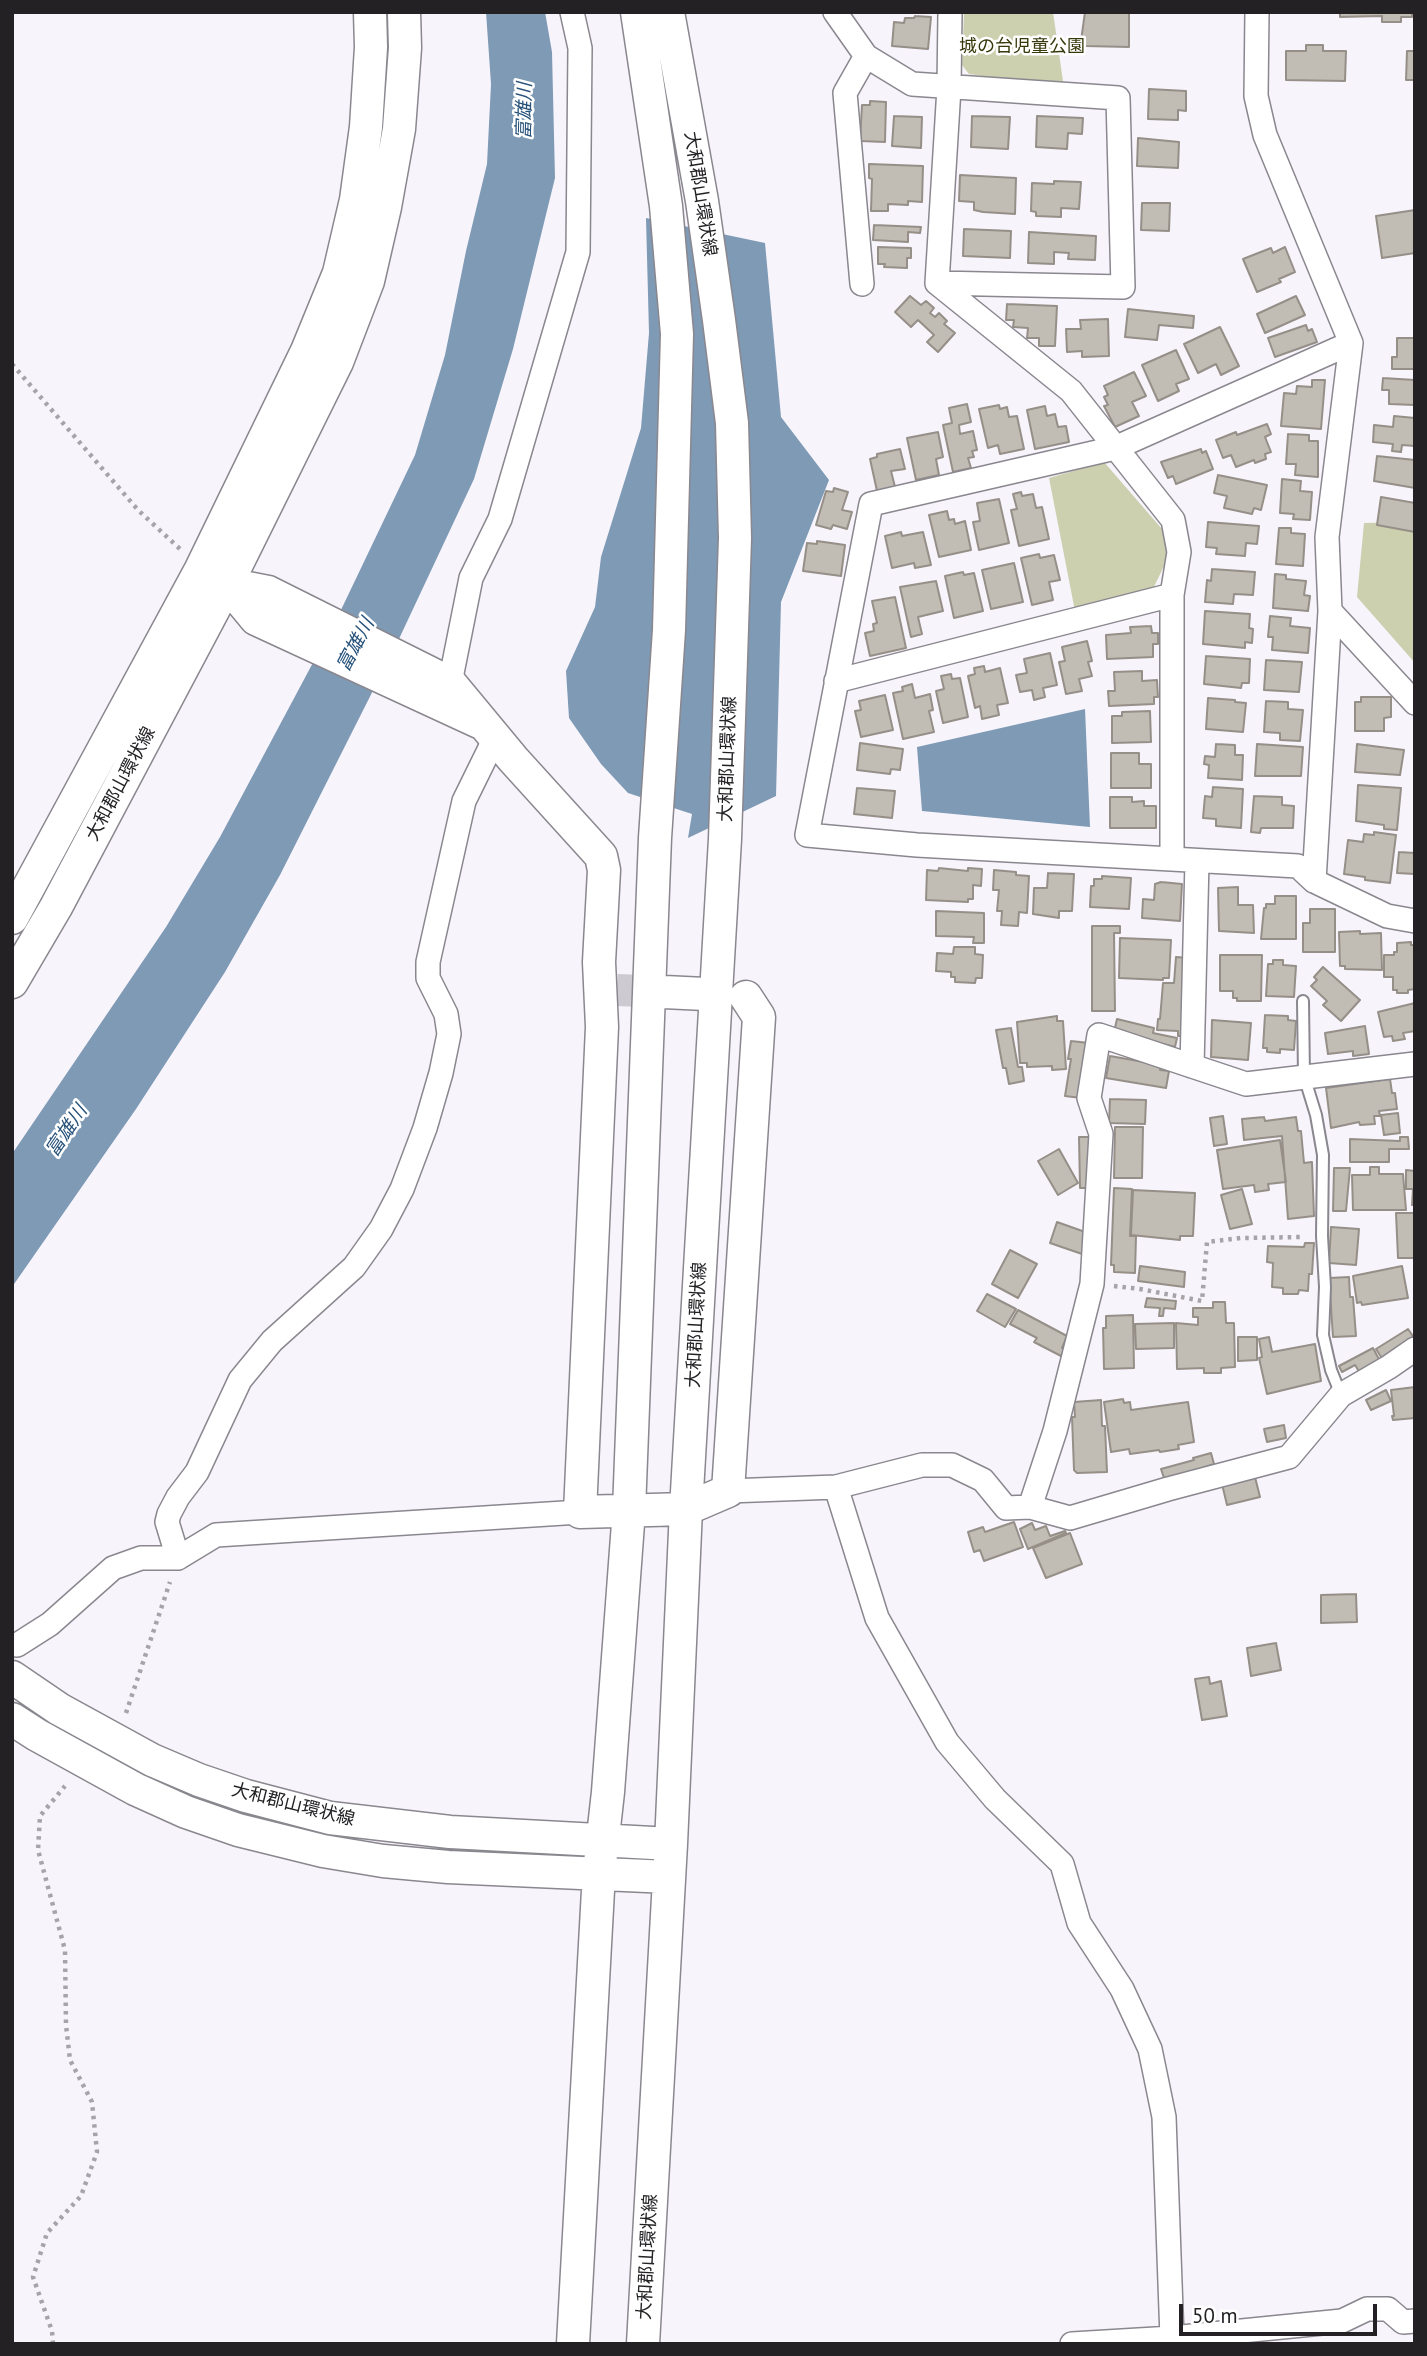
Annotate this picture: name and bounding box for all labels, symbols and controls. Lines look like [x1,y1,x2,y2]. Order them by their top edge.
park label: 城の台児童公園 [959,36,1085,58]
water label: 富雄川 [513,82,537,140]
street label: 大和郡山環状線 [679,130,721,258]
water label: 富雄川 [333,614,379,676]
street label: 大和郡山環状線 [715,696,741,822]
street label: 大和郡山環状線 [82,723,160,845]
water label: 富雄川 [42,1101,92,1161]
street label: 大和郡山環状線 [683,1262,711,1388]
street label: 大和郡山環状線 [229,1779,357,1831]
street label: 大和郡山環状線 [634,2194,662,2320]
scale bar [1182,2290,1380,2334]
text: 50 m [1192,2302,1238,2329]

